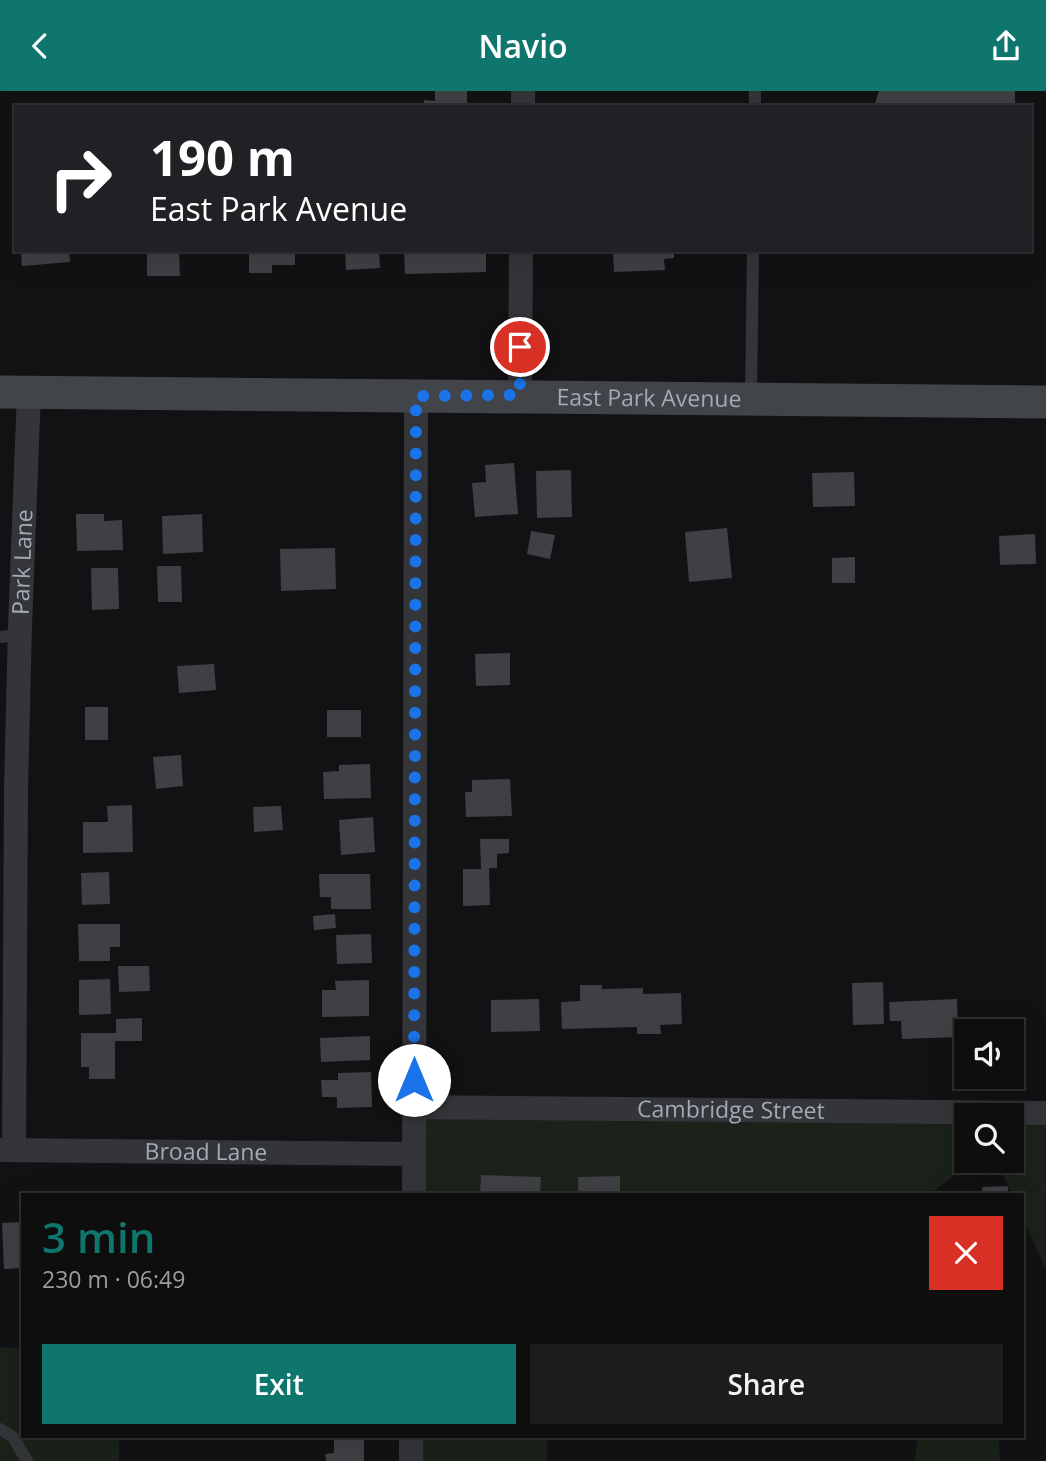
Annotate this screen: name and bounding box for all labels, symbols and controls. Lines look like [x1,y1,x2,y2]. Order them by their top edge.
text: Navio [478,24,568,67]
icon: back [21,27,59,65]
icon: share [987,27,1025,65]
text: 190 m [150,124,295,190]
icon: right [35,133,126,224]
text: East Park Avenue [150,187,407,230]
pin [490,317,550,377]
icon: arrive [501,328,539,366]
street label: East Park Avenue [556,380,742,414]
street label: Park Lane [3,509,39,616]
map controls [954,1019,1024,1173]
button: sound [954,1019,1024,1089]
position arrow [377,1043,451,1117]
street label: Cambridge Street [637,1092,825,1126]
button: search [954,1103,1024,1173]
street label: Broad Lane [144,1134,268,1168]
text: 3 min [42,1208,155,1265]
button: close [929,1216,1003,1290]
text: 230 m · 06:49 [42,1263,185,1295]
button: Exit [42,1344,516,1424]
button: Share [530,1344,1003,1424]

